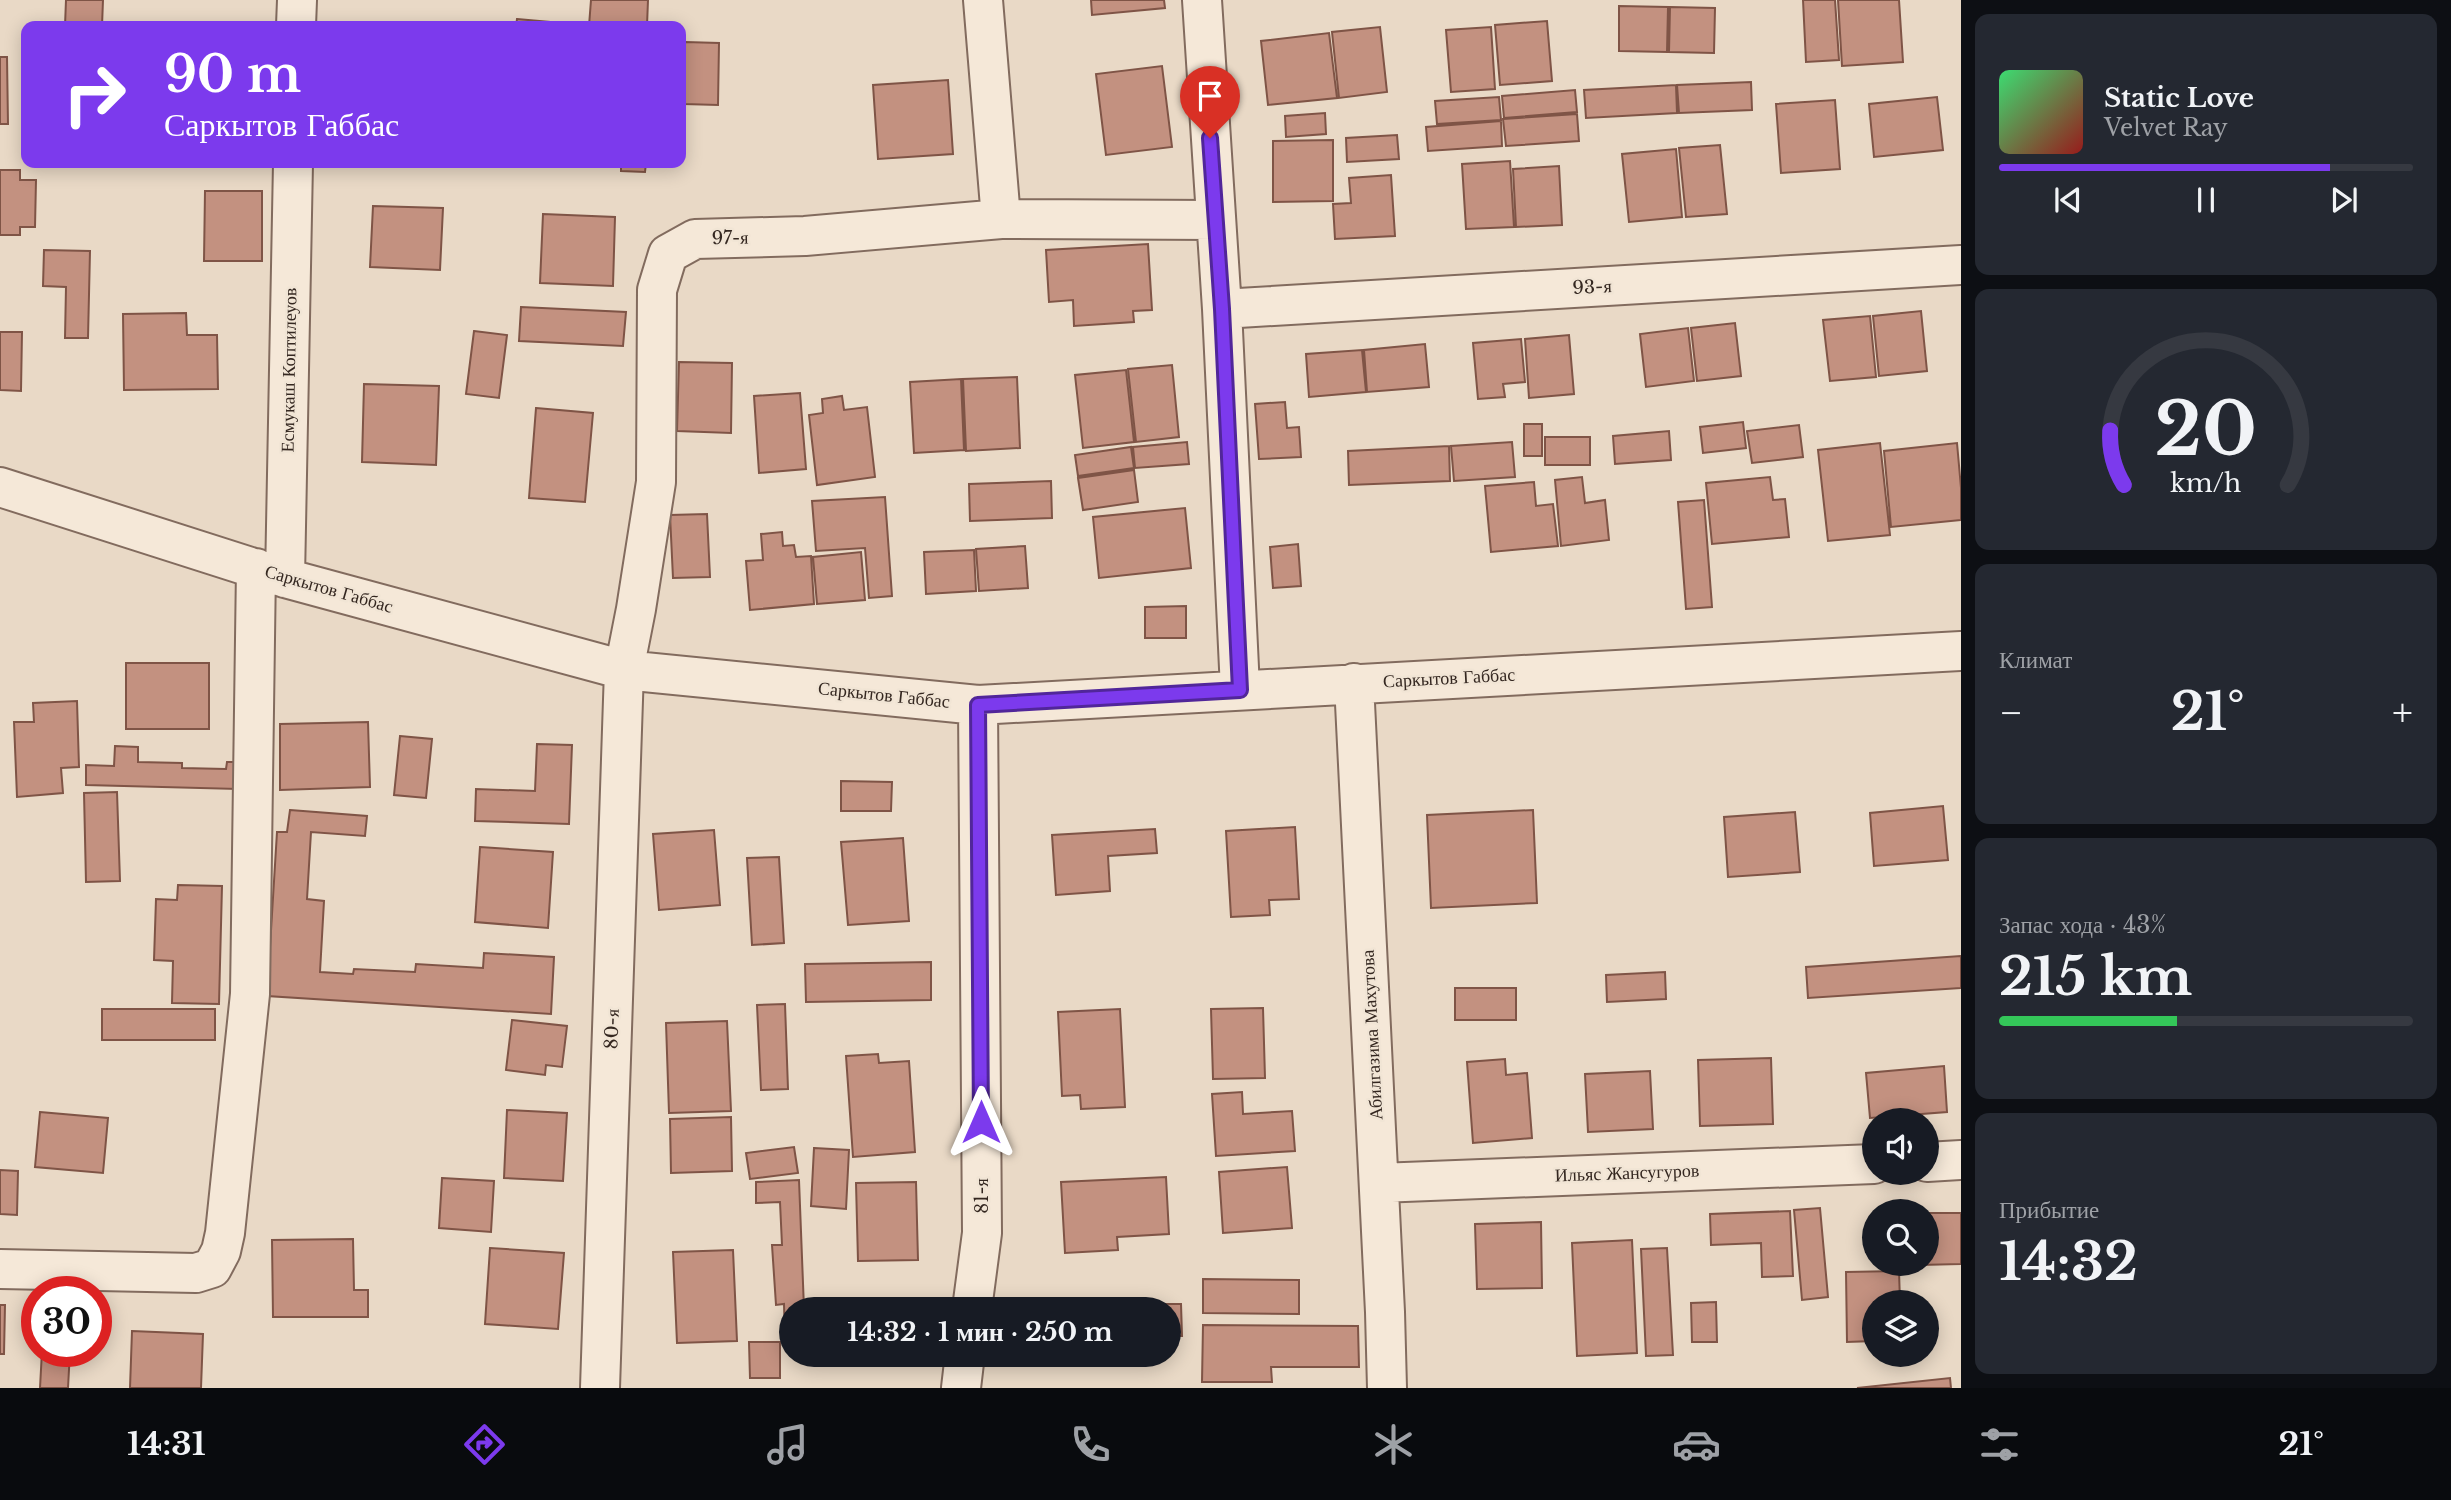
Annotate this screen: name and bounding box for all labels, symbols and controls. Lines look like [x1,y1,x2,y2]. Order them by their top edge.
text: 90 m [164,44,301,105]
icon: right [49,49,140,140]
pin [1180,66,1240,138]
icon: arrive [1191,77,1229,115]
text: Static Love [2104,82,2254,114]
text: Саркытов Габбас [164,105,399,145]
text: Velvet Ray [2104,114,2228,142]
icon: previous [2049,181,2087,219]
icon: pause [2187,181,2225,219]
icon: next [2325,181,2363,219]
street label: 97-я [711,227,749,249]
street label: 93-я [1572,275,1612,299]
street label: Есмукаш Коптилеуов [277,287,301,453]
text: 20 [2155,385,2257,476]
text: km/h [2171,468,2241,499]
street label: Саркытов Габбас [262,560,396,618]
text: Климат [1999,646,2072,674]
street label: Саркытов Габбас [1382,664,1516,692]
street label: Саркытов Габбас [817,677,951,713]
text: 21° [2171,680,2245,744]
text: − [1999,689,2023,736]
text: + [2392,689,2413,736]
text: Запас хода · 43% [1999,911,2166,939]
text: 215 km [1999,945,2192,1009]
street label: Абилгазима Махутова [1357,949,1387,1121]
street label: 80-я [600,1008,624,1050]
position arrow [944,1085,1018,1159]
map controls [1862,1108,1939,1367]
button: sound [1862,1108,1939,1185]
street label: Ильяс Жансугуров [1554,1159,1700,1187]
street label: 81-я [971,1178,993,1214]
text: Прибытие [1999,1196,2099,1224]
button: search [1862,1199,1939,1276]
text: 14:32 [1999,1230,2138,1294]
speed limit sign: 30 [21,1276,112,1367]
button: layers [1862,1290,1939,1367]
text: 14:32 · 1 мин · 250 m [847,1316,1113,1348]
icon: directions [460,1420,509,1469]
icon: music [763,1420,812,1469]
icon: phone [1066,1420,1115,1469]
icon: climate [1369,1420,1418,1469]
icon: car [1672,1420,1721,1469]
icon: filters [1975,1420,2024,1469]
text: 14:31 [127,1424,206,1464]
text: 21° [2278,1424,2324,1464]

